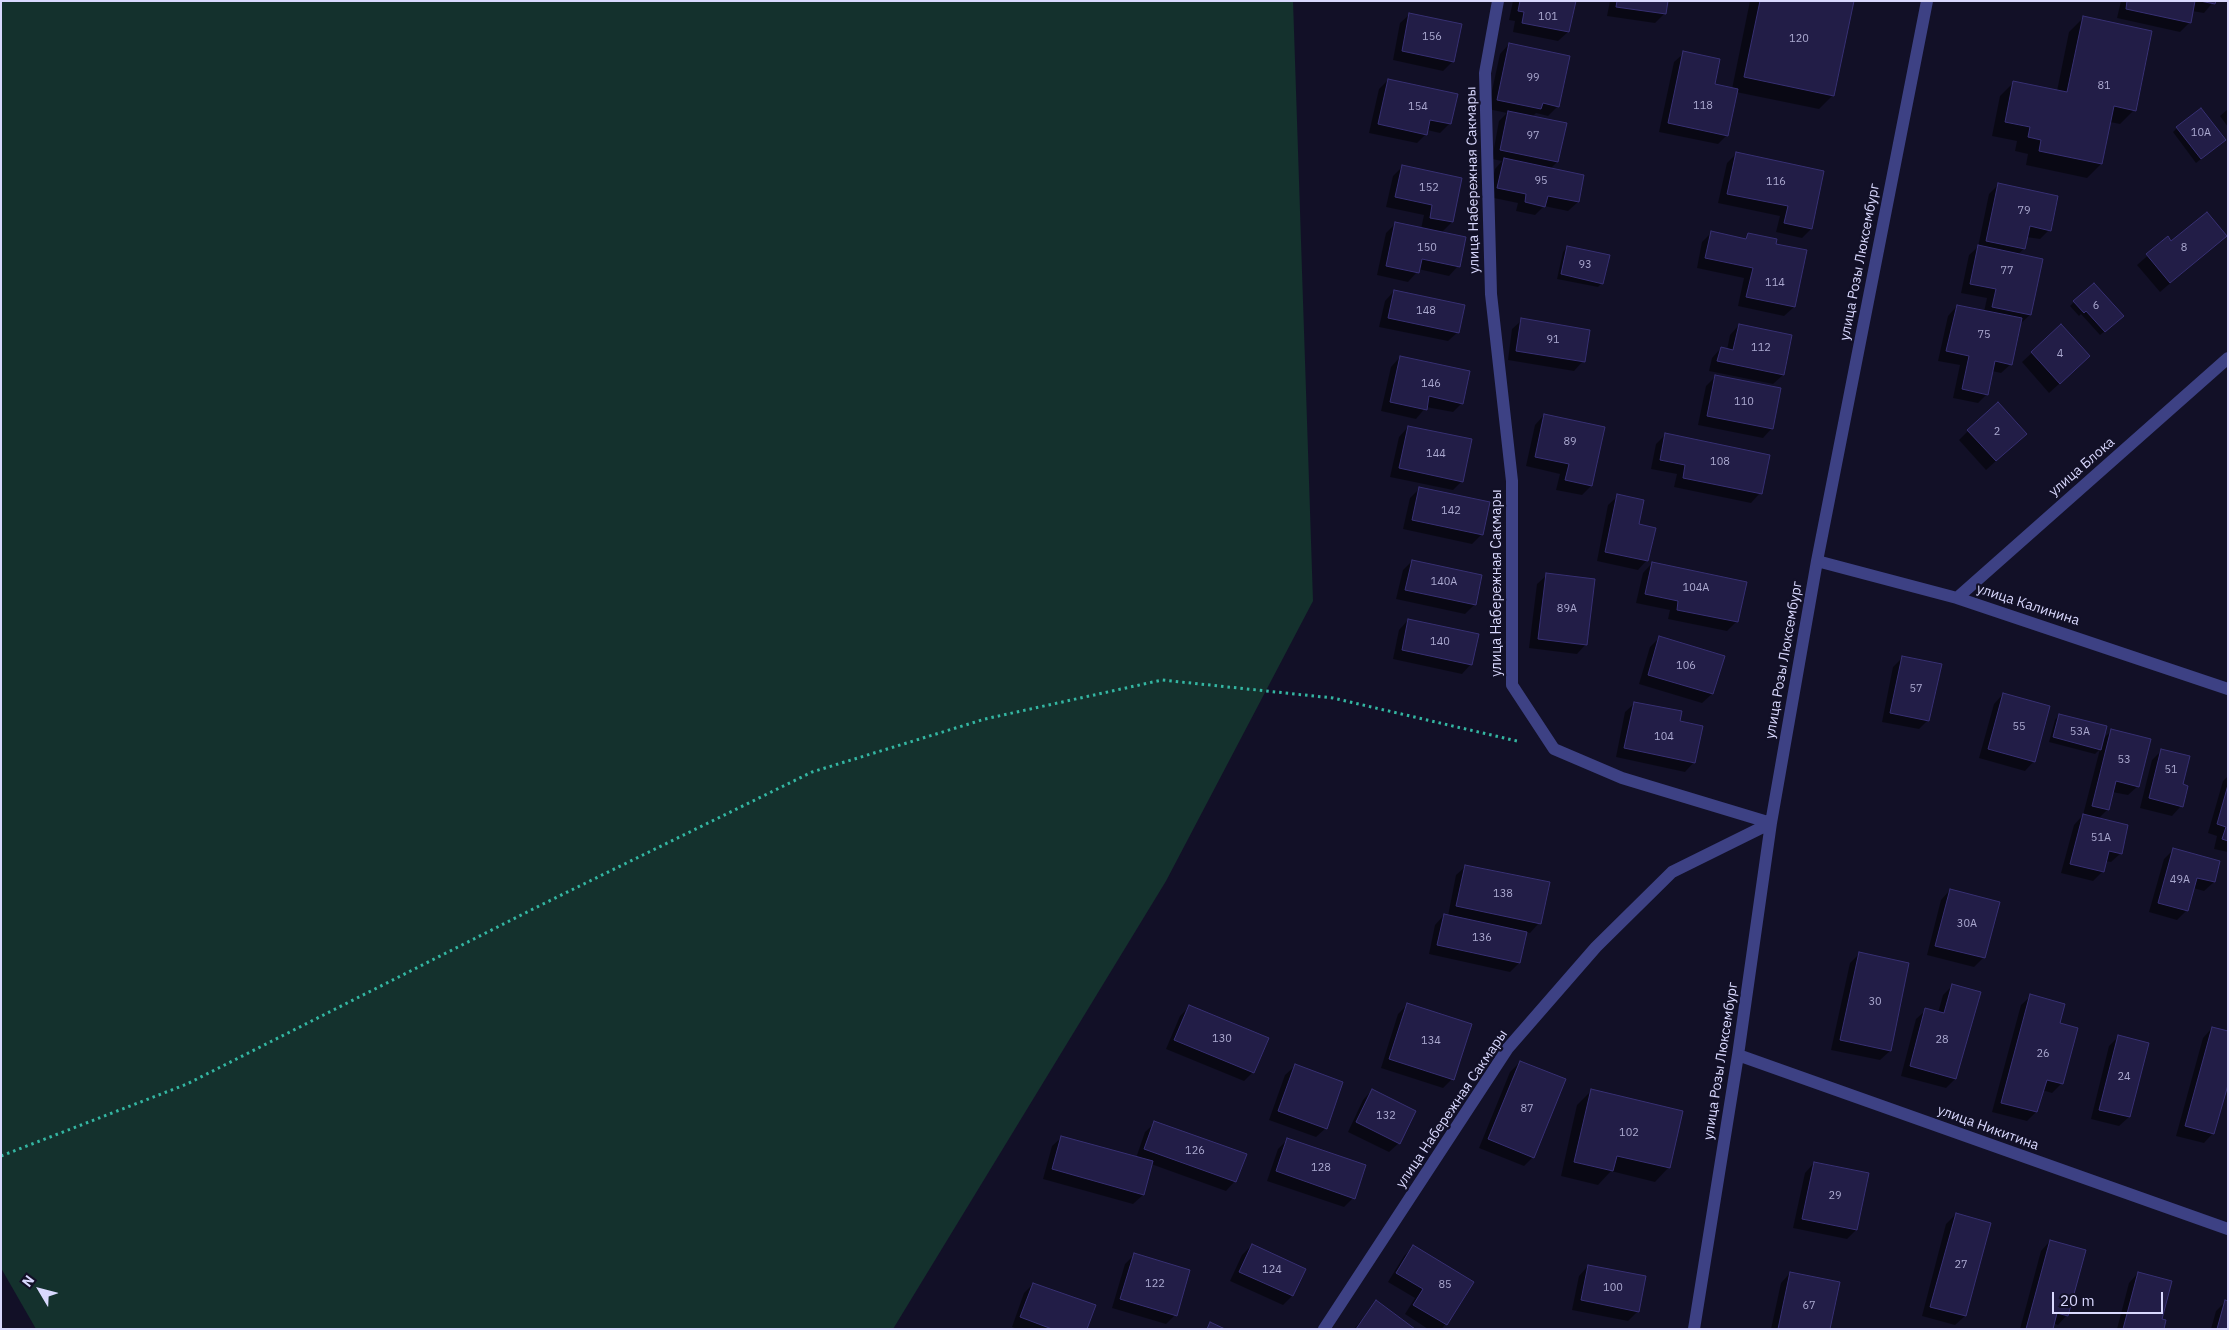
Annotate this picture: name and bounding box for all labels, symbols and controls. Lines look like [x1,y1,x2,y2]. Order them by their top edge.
house number: 101 [1538,10,1558,24]
house number: 156 [1422,30,1442,44]
house number: 120 [1789,32,1809,46]
house number: 99 [1526,71,1540,85]
house number: 81 [2097,79,2111,93]
street label: улица Набережная Сакмары [1463,86,1483,274]
house number: 118 [1693,99,1713,113]
house number: 154 [1408,100,1428,114]
house number: 10А [2191,126,2211,140]
house number: 97 [1526,129,1540,143]
house number: 95 [1534,174,1548,188]
house number: 116 [1766,175,1786,189]
house number: 152 [1419,181,1439,195]
street label: улица Розы Люксембург [1837,182,1883,342]
house number: 79 [2017,204,2031,218]
house number: 150 [1417,241,1437,255]
house number: 8 [2181,241,2187,255]
house number: 93 [1578,258,1592,272]
house number: 77 [2000,264,2014,278]
house number: 114 [1765,276,1785,290]
house number: 6 [2093,299,2099,313]
house number: 148 [1416,304,1436,318]
house number: 75 [1977,328,1991,342]
house number: 91 [1546,333,1560,347]
house number: 112 [1751,341,1771,355]
house number: 4 [2057,347,2063,361]
house number: 146 [1421,377,1441,391]
house number: 110 [1734,395,1754,409]
house number: 2 [1994,425,2000,439]
street label: улица Блока [2046,434,2118,500]
house number: 89 [1563,435,1577,449]
house number: 144 [1426,447,1446,461]
house number: 108 [1710,455,1730,469]
street label: улица Набережная Сакмары [1489,489,1505,677]
house number: 142 [1441,504,1461,518]
house number: 140А [1431,575,1457,589]
street label: улица Розы Люксембург [1762,580,1806,740]
street label: улица Калинина [1974,580,2082,630]
house number: 104А [1683,581,1709,595]
house number: 89А [1557,602,1577,616]
house number: 140 [1430,635,1450,649]
house number: 106 [1676,659,1696,673]
house number: 57 [1909,682,1923,696]
house number: 55 [2012,720,2026,734]
house number: 53А [2070,725,2090,739]
house number: 104 [1654,730,1674,744]
house number: 53 [2117,753,2131,767]
house number: 51 [2164,763,2178,777]
house number: 51А [2091,831,2111,845]
house number: 49А [2170,873,2190,887]
house number: 138 [1493,887,1513,901]
house number: 30А [1957,917,1977,931]
house number: 136 [1472,931,1492,945]
street label: улица Розы Люксембург [1700,981,1742,1141]
house number: 30 [1868,995,1882,1009]
street label: улица Набережная Сакмары [1393,1027,1511,1191]
house number: 130 [1212,1032,1232,1046]
house number: 28 [1935,1033,1949,1047]
house number: 134 [1421,1034,1441,1048]
house number: 26 [2036,1047,2050,1061]
house number: 24 [2117,1070,2131,1084]
house number: 87 [1520,1102,1534,1116]
street label: улица Никитина [1935,1102,2041,1154]
house number: 132 [1376,1109,1396,1123]
house number: 102 [1619,1126,1639,1140]
house number: 126 [1185,1144,1205,1158]
house number: 128 [1311,1161,1331,1175]
house number: 29 [1828,1189,1842,1203]
house number: 27 [1954,1258,1968,1272]
house number: 124 [1262,1263,1282,1277]
north arrow [15,1265,65,1315]
text: N [18,1272,38,1290]
house number: 122 [1145,1277,1165,1291]
house number: 85 [1438,1278,1452,1292]
house number: 100 [1603,1281,1623,1295]
scale bar [2054,1282,2165,1314]
text: 20 m [2060,1291,2095,1310]
house number: 67 [1802,1299,1816,1313]

